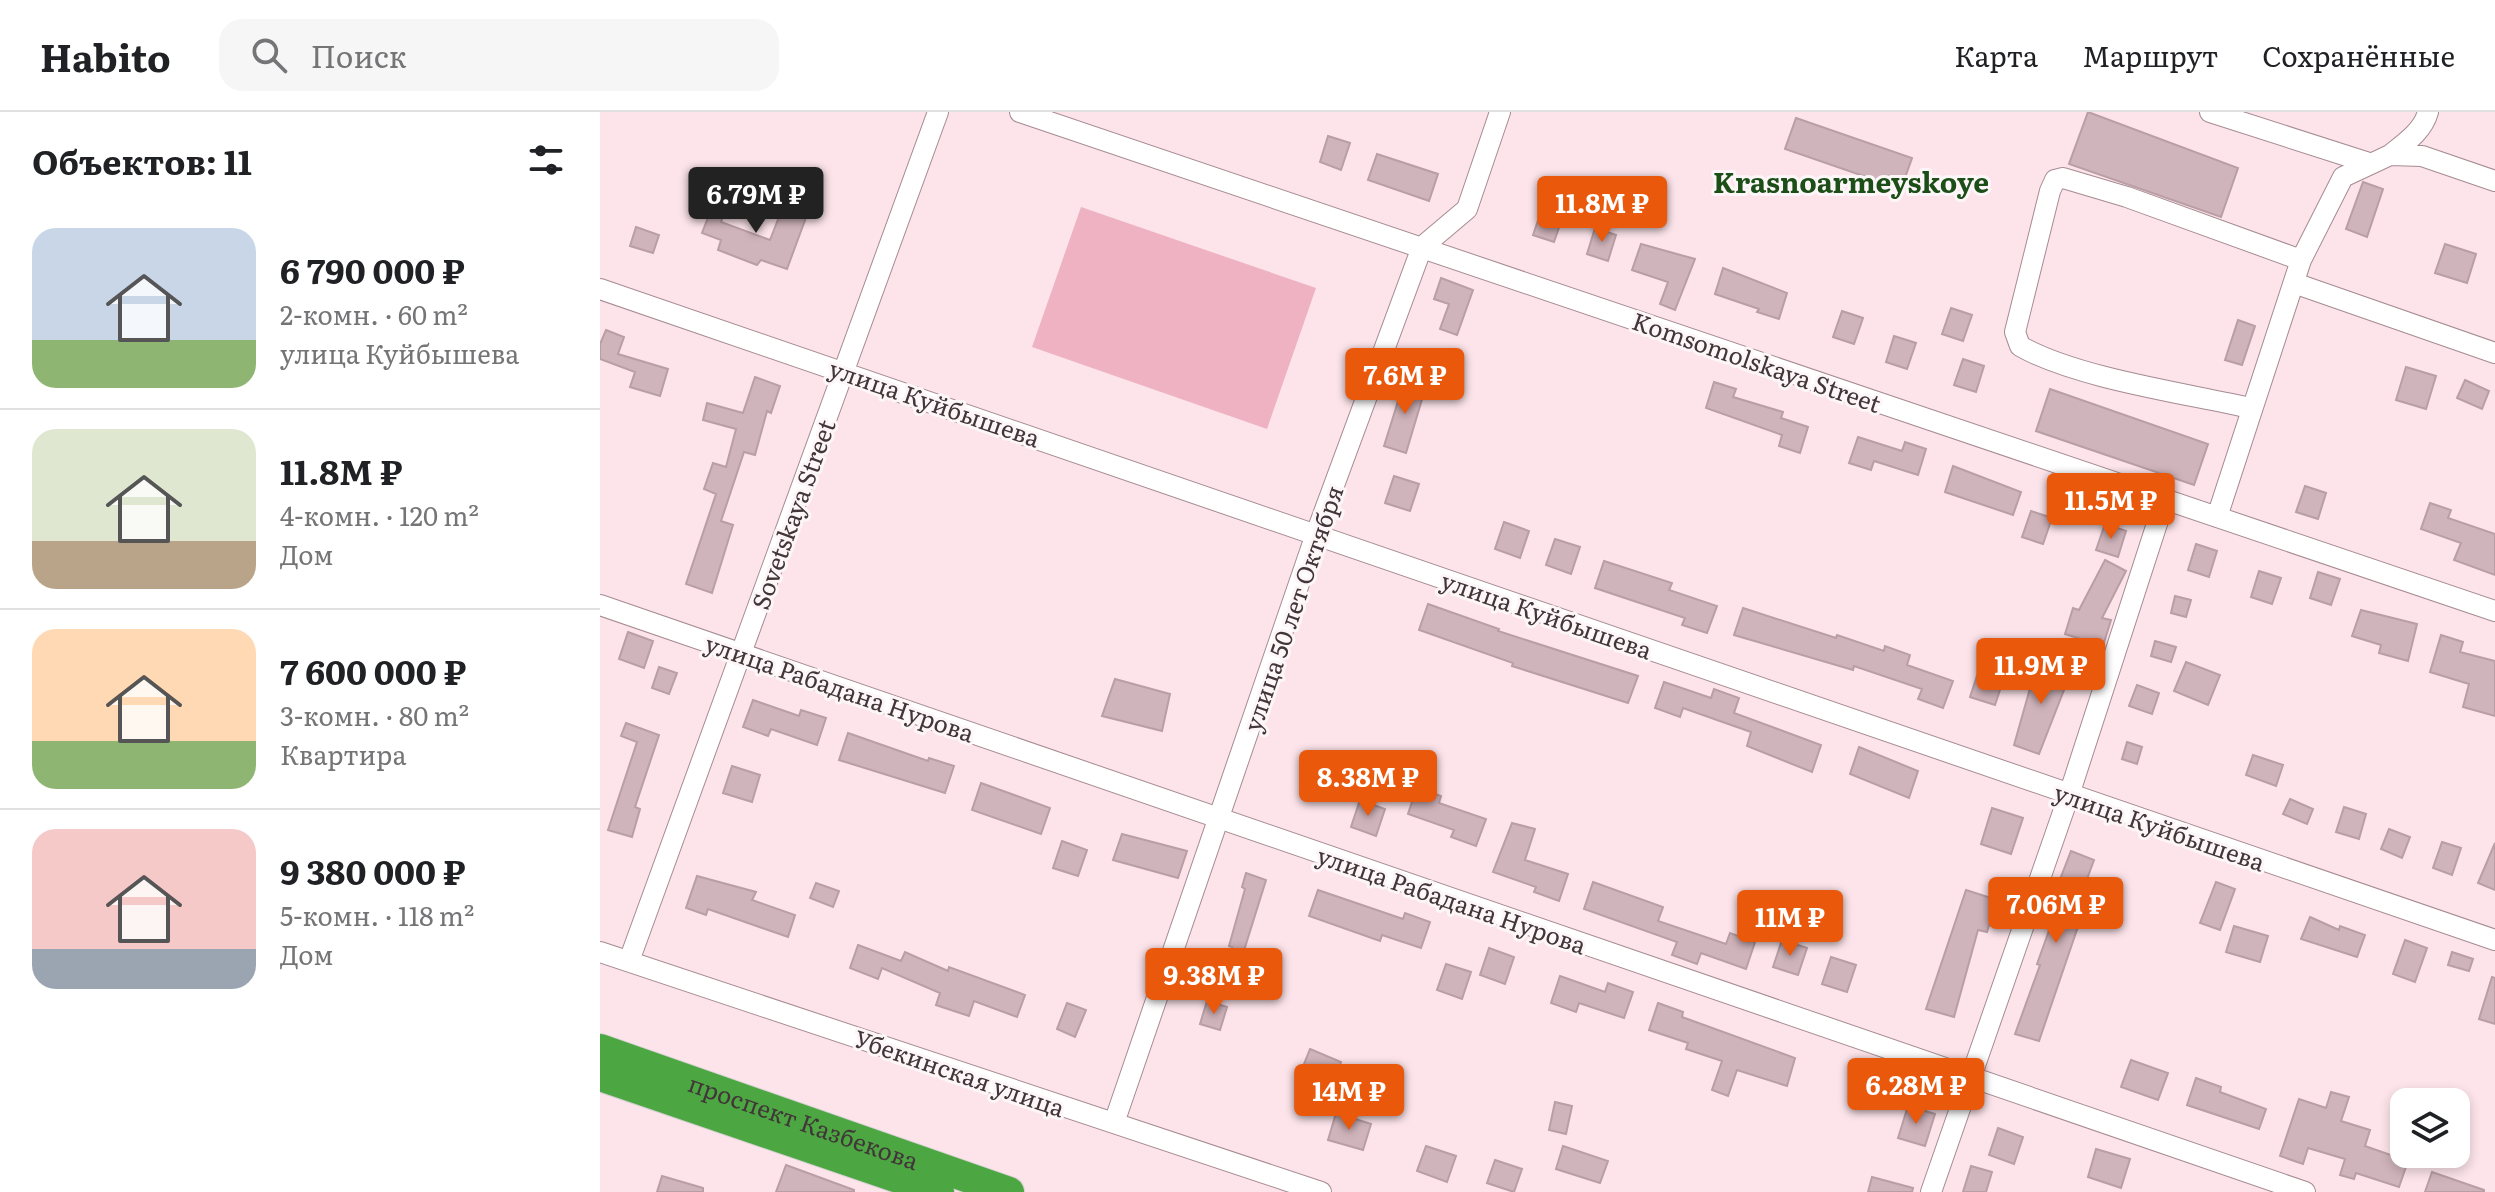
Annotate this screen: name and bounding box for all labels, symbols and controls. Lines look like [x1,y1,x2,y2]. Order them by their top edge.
search box [219,19,779,91]
text: Habito [40,27,171,84]
icon: search [247,33,291,77]
text: Поиск [311,33,407,77]
text: Карта [1954,34,2038,76]
text: Маршрут [2082,34,2218,76]
text: Сохранённые [2262,34,2455,76]
text: Объектов: 11 [32,135,252,185]
icon: filters [524,138,568,182]
district label: Krasnoarmeyskoye [1713,160,1989,202]
pin: 6.79M ₽ [682,167,830,235]
text: 6.79M ₽ [706,173,806,212]
pin: 11.8M ₽ [1528,176,1676,244]
text: 11.8M ₽ [1555,182,1649,221]
text: 6 790 000 ₽ [280,244,465,294]
icon: home [96,260,192,356]
text: 2-комн. · 60 m² [280,294,468,333]
street label: Komsomolskaya Street [1628,302,1886,420]
text: улица Куйбышева [280,333,519,372]
pin: 7.6M ₽ [1340,348,1470,416]
street label: улица Куйбышева [825,349,1045,455]
text: 7.6M ₽ [1363,354,1447,393]
street label: Sovetskaya Street [741,414,843,614]
text: 11.8M ₽ [280,445,402,495]
icon: home [96,461,192,557]
pin: 11.5M ₽ [2037,473,2185,541]
text: 11.5M ₽ [2065,479,2157,518]
street label: улица 50 лет Октября [1233,480,1351,736]
text: 4-комн. · 120 m² [280,495,479,534]
text: Дом [280,534,333,573]
street label: улица Куйбышева [1437,561,1657,667]
street label: улица Рабадана Нурова [701,624,979,750]
pin: 11.9M ₽ [1967,638,2115,706]
text: 11.9M ₽ [1994,644,2088,683]
text: 7 600 000 ₽ [280,645,466,695]
icon: home [96,661,192,757]
text: 3-комн. · 80 m² [280,695,469,734]
text: Квартира [280,734,406,773]
pin: 8.38M ₽ [1294,750,1442,818]
text: 8.38M ₽ [1317,756,1419,795]
street label: улица Куйбышева [2050,773,2270,879]
street label: улица Рабадана Нурова [1313,836,1591,962]
text: 9 380 000 ₽ [280,845,465,895]
icon: home [96,861,192,957]
pin: 7.06M ₽ [1982,877,2130,945]
text: 7.06M ₽ [2006,883,2106,922]
pin: 11M ₽ [1734,890,1846,958]
text: 5-комн. · 118 m² [280,895,474,934]
text: 11M ₽ [1755,896,1825,935]
text: Дом [280,934,333,973]
pin: 9.38M ₽ [1140,948,1288,1016]
text: 9.38M ₽ [1163,954,1265,993]
street label: Убекинская улица [850,1020,1070,1124]
pin: 6.28M ₽ [1842,1058,1990,1126]
street label: проспект Казбекова [684,1064,924,1177]
pin: 14M ₽ [1293,1064,1405,1132]
text: 6.28M ₽ [1865,1064,1967,1103]
text: 14M ₽ [1312,1070,1386,1109]
map controls [2390,1088,2470,1168]
button: layers [2390,1088,2470,1168]

